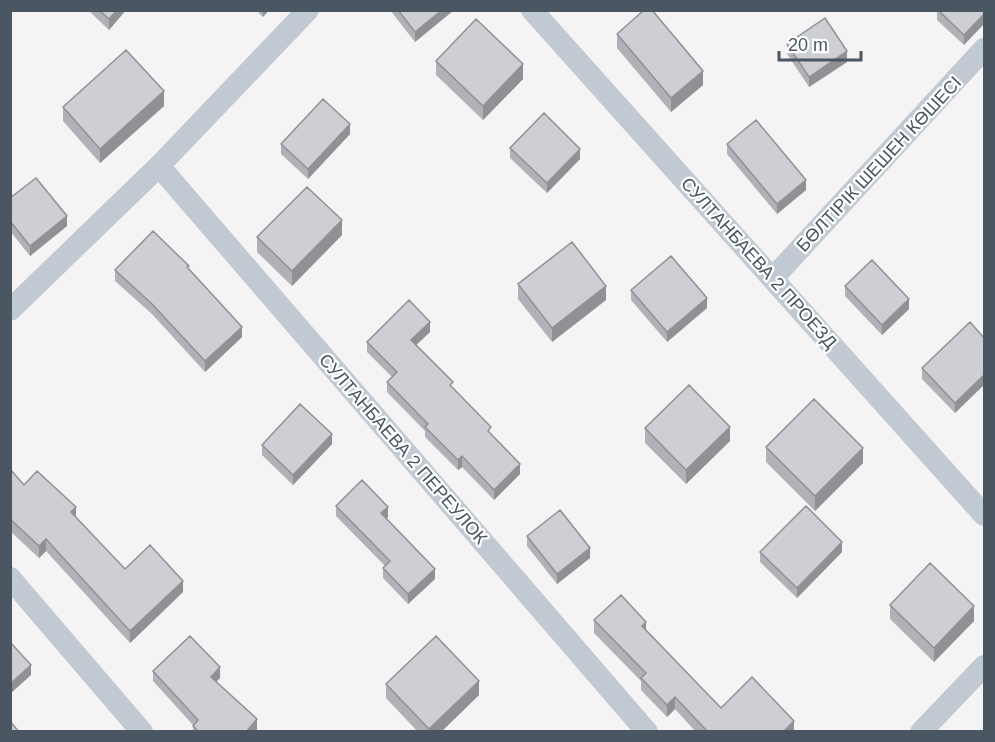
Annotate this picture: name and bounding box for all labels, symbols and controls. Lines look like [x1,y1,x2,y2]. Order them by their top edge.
scale bar [779,24,862,62]
text: 20 m [788,35,828,55]
street label: БӨЛТІРІК ШЕШЕН КӨШЕСІ [793,72,965,256]
street label: СУЛТАНБАЕВА 2 ПРОЕЗД [677,174,841,352]
street label: СУЛТАНБАЕВА 2 ПЕРЕУЛОК [315,350,491,549]

